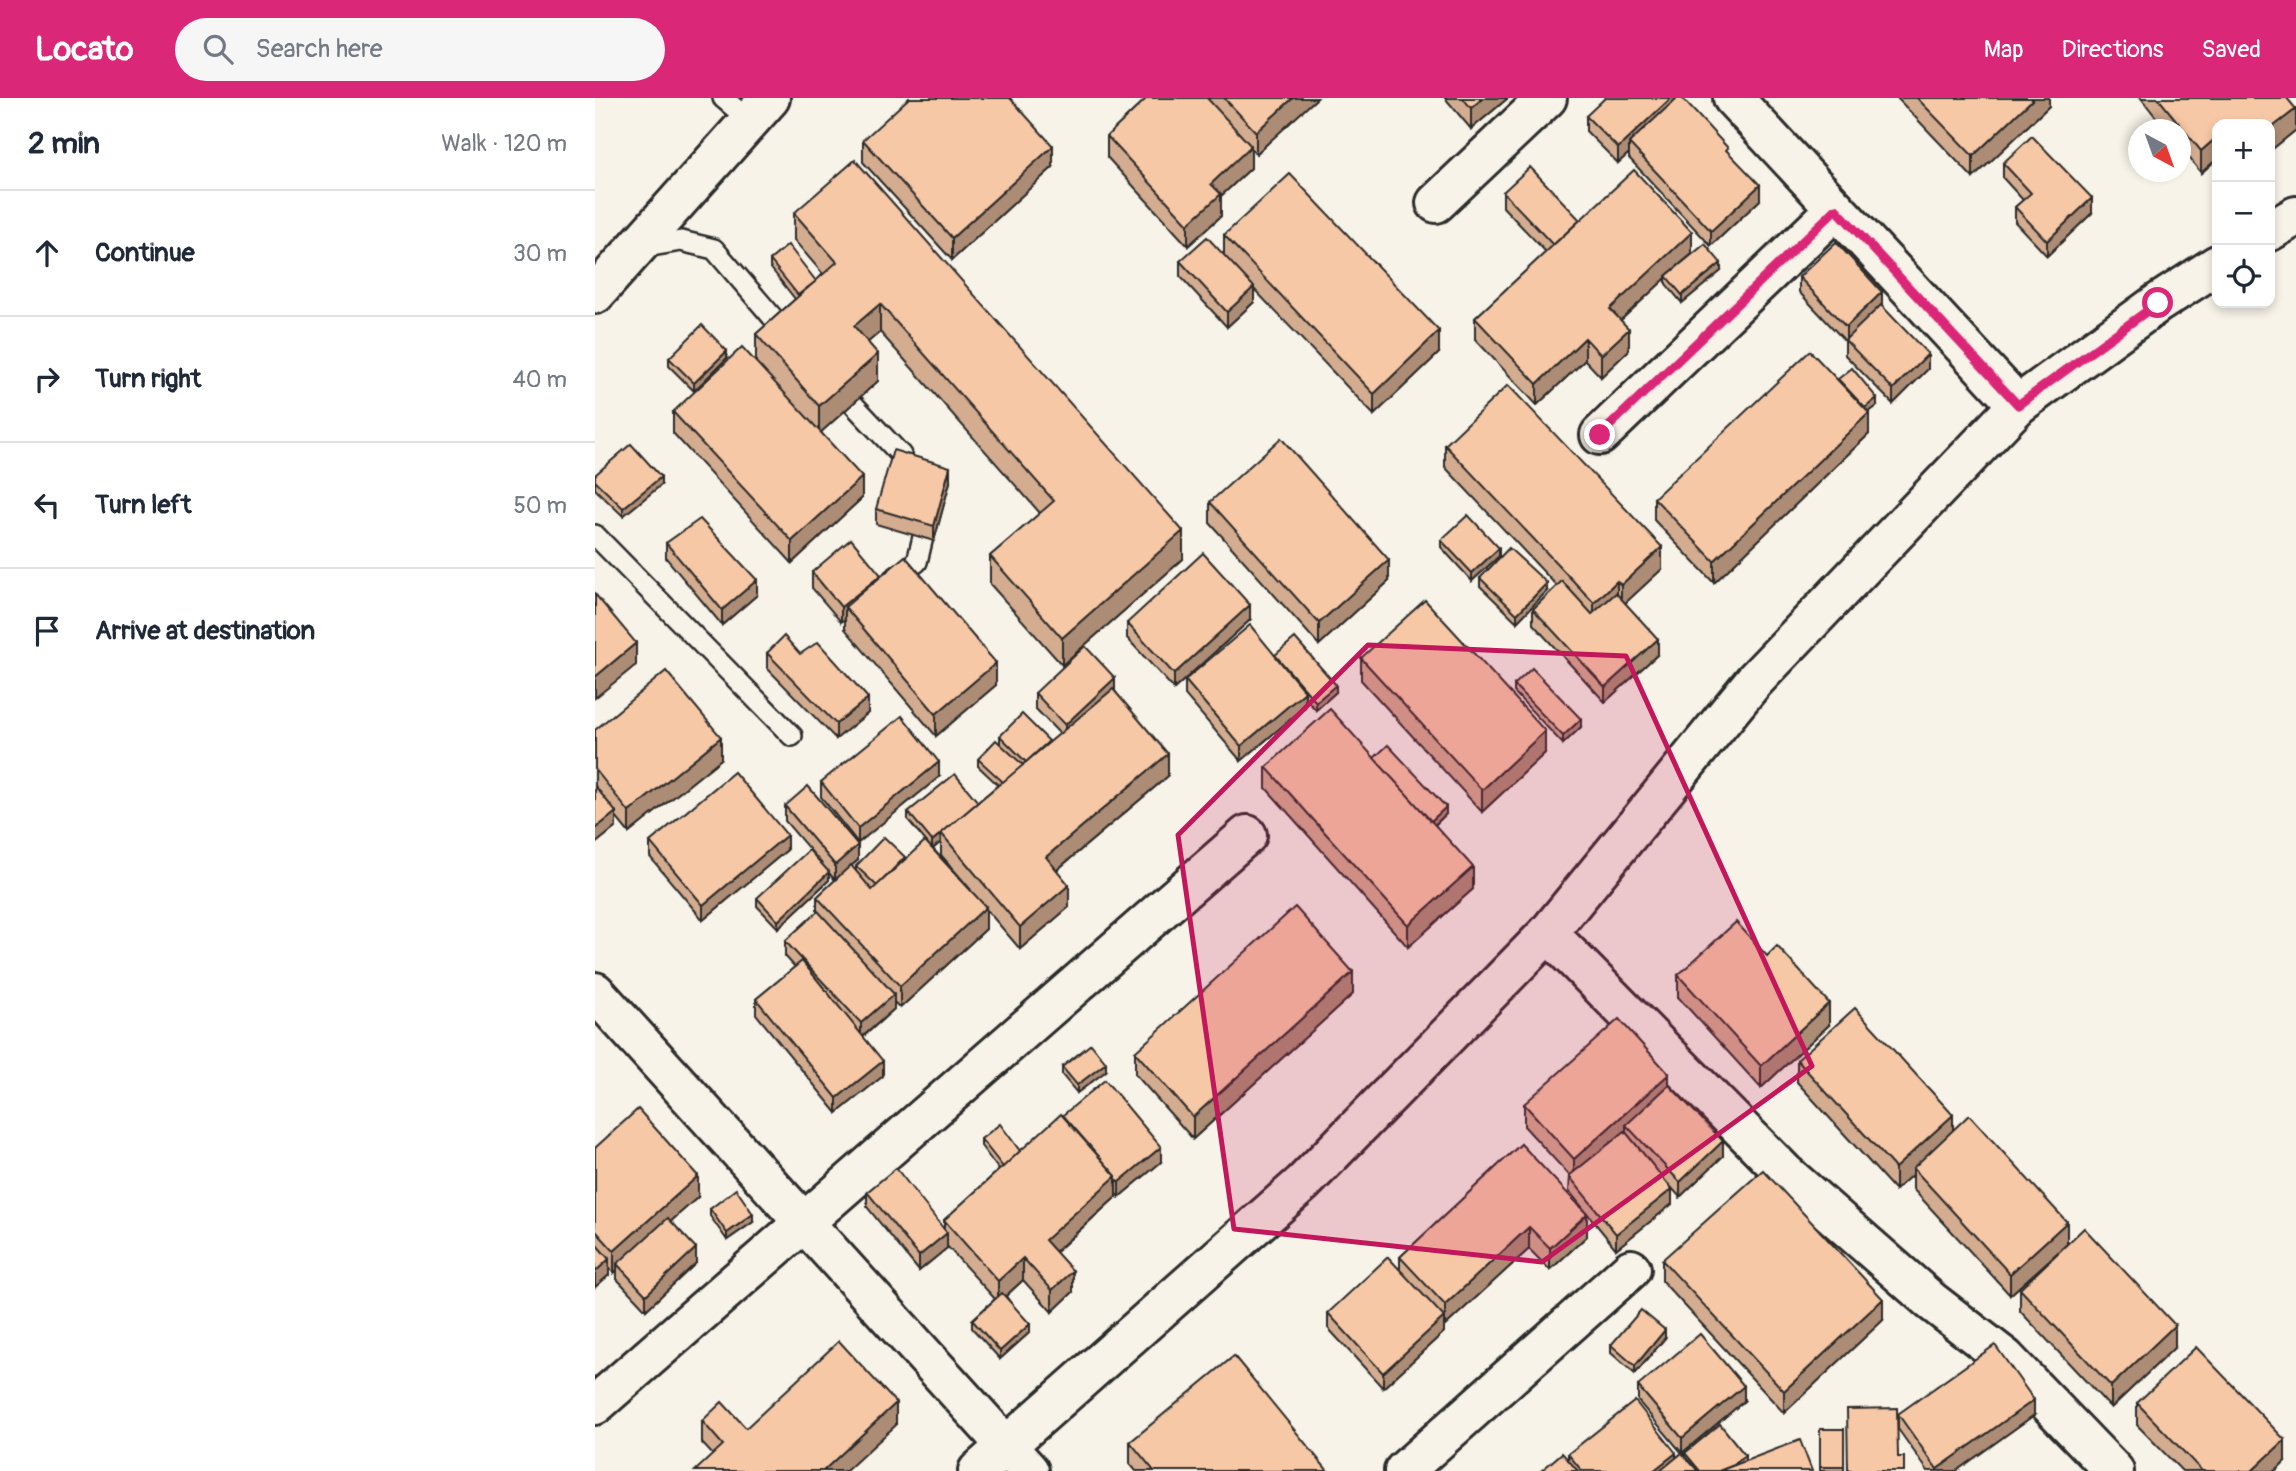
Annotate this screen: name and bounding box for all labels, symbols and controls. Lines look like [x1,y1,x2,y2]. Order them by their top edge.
search box [175,18,665,81]
text: Locato [35,29,133,70]
icon: search [199,30,237,68]
text: Search here [255,33,382,65]
text: Map [1984,35,2024,64]
text: Directions [2062,35,2163,64]
text: Saved [2201,35,2261,64]
north arrow [2128,119,2191,182]
map controls [2212,119,2275,308]
button: + [2212,119,2275,182]
text: 2 min [28,125,100,162]
text: Walk · 120 m [441,129,567,158]
button: − [2212,182,2275,245]
icon: ahead [28,234,66,272]
text: Continue [95,237,195,269]
text: 30 m [513,239,567,268]
button: locate [2212,245,2275,308]
route start [2142,287,2173,318]
icon: right [28,360,66,398]
text: Turn right [95,363,201,395]
text: 40 m [513,365,567,394]
route end [1584,419,1615,450]
icon: left [28,486,66,524]
text: Turn left [95,489,191,521]
text: 50 m [513,491,567,520]
icon: arrive [28,612,66,650]
text: Arrive at destination [95,615,315,647]

